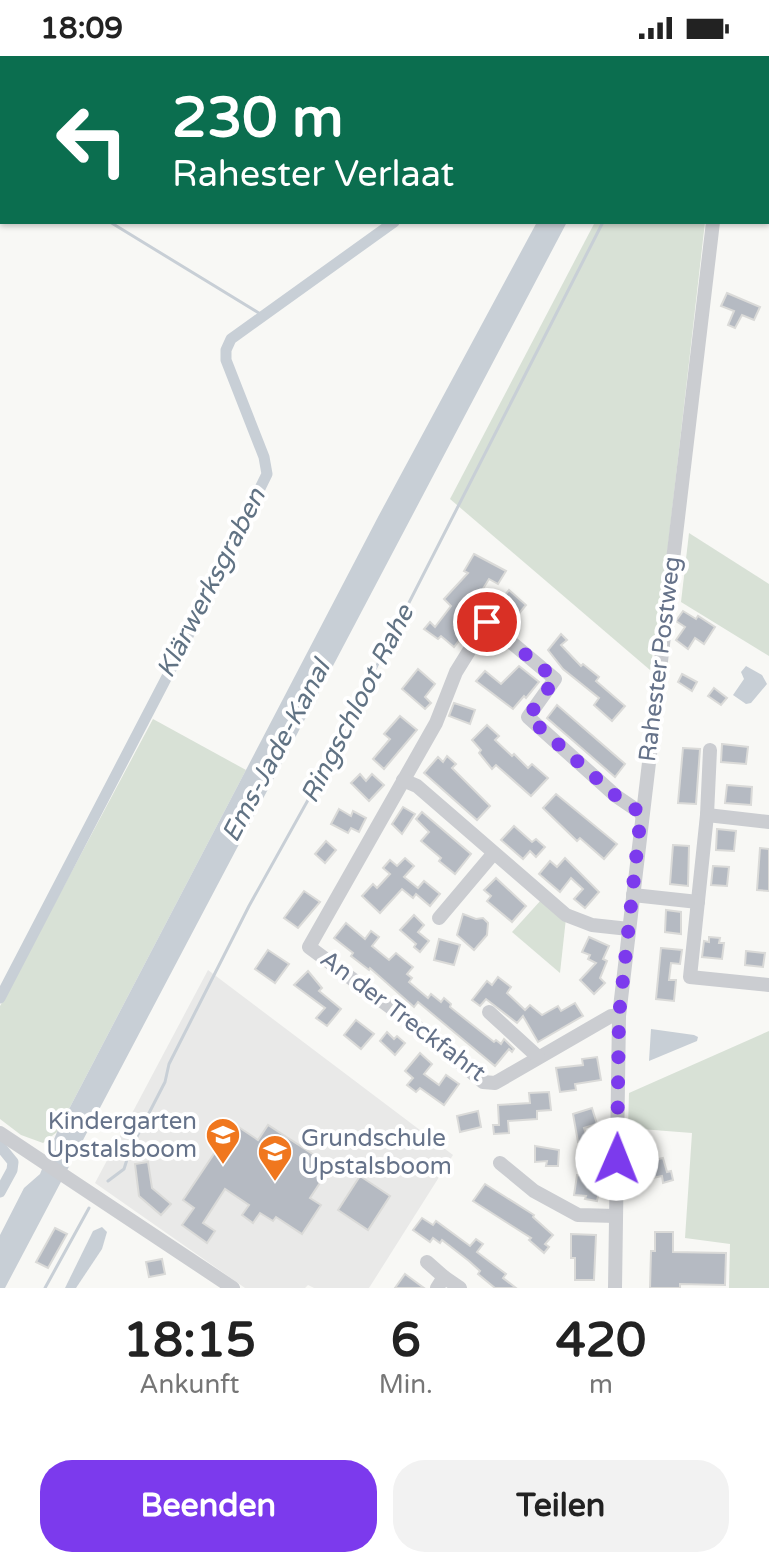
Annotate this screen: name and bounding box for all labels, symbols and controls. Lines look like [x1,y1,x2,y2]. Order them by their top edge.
text: 18:09 [40,10,123,47]
text: 230 m [172,85,343,152]
icon: left [40,88,144,192]
text: Rahester Verlaat [172,153,454,196]
water label: Klärwerksgraben [150,482,273,683]
street label: Rahester Postweg [633,555,687,763]
pin [453,588,521,656]
water label: Ringschloot Rahe [294,599,421,808]
icon: arrive [465,600,509,644]
water label: Ems-Jade-Kanal [215,652,338,847]
street label: An der Treckfahrt [315,944,491,1088]
place label: Kindergarten Upstalsboom [46,1107,197,1164]
school or university icon: Kindergarten Upstalsboom [204,1116,242,1166]
position arrow [575,1117,659,1201]
place label: Grundschule Upstalsboom [301,1124,452,1181]
school or university icon: Grundschule Upstalsboom [256,1133,294,1183]
text: 18:15 [123,1312,256,1370]
text: 6 [391,1312,421,1370]
text: 420 [556,1312,646,1370]
text: Ankunft [139,1369,240,1400]
text: Min. [379,1369,433,1400]
text: m [589,1369,613,1400]
button: Beenden [40,1460,377,1552]
button: Teilen [393,1460,729,1552]

